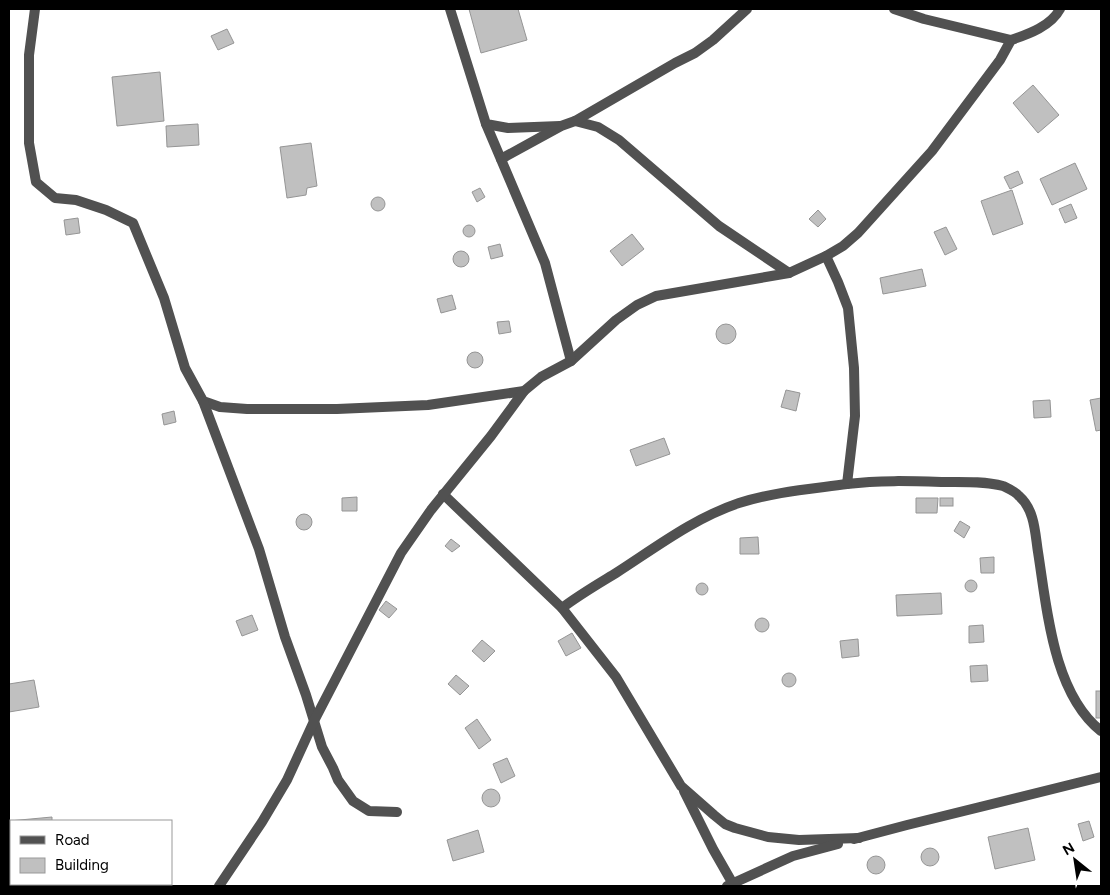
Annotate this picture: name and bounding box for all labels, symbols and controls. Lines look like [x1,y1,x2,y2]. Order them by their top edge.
legend [10,820,172,885]
text: Road [55,831,90,849]
north arrow [1050,835,1100,885]
text: N [1060,839,1078,859]
text: Building [55,856,109,874]

